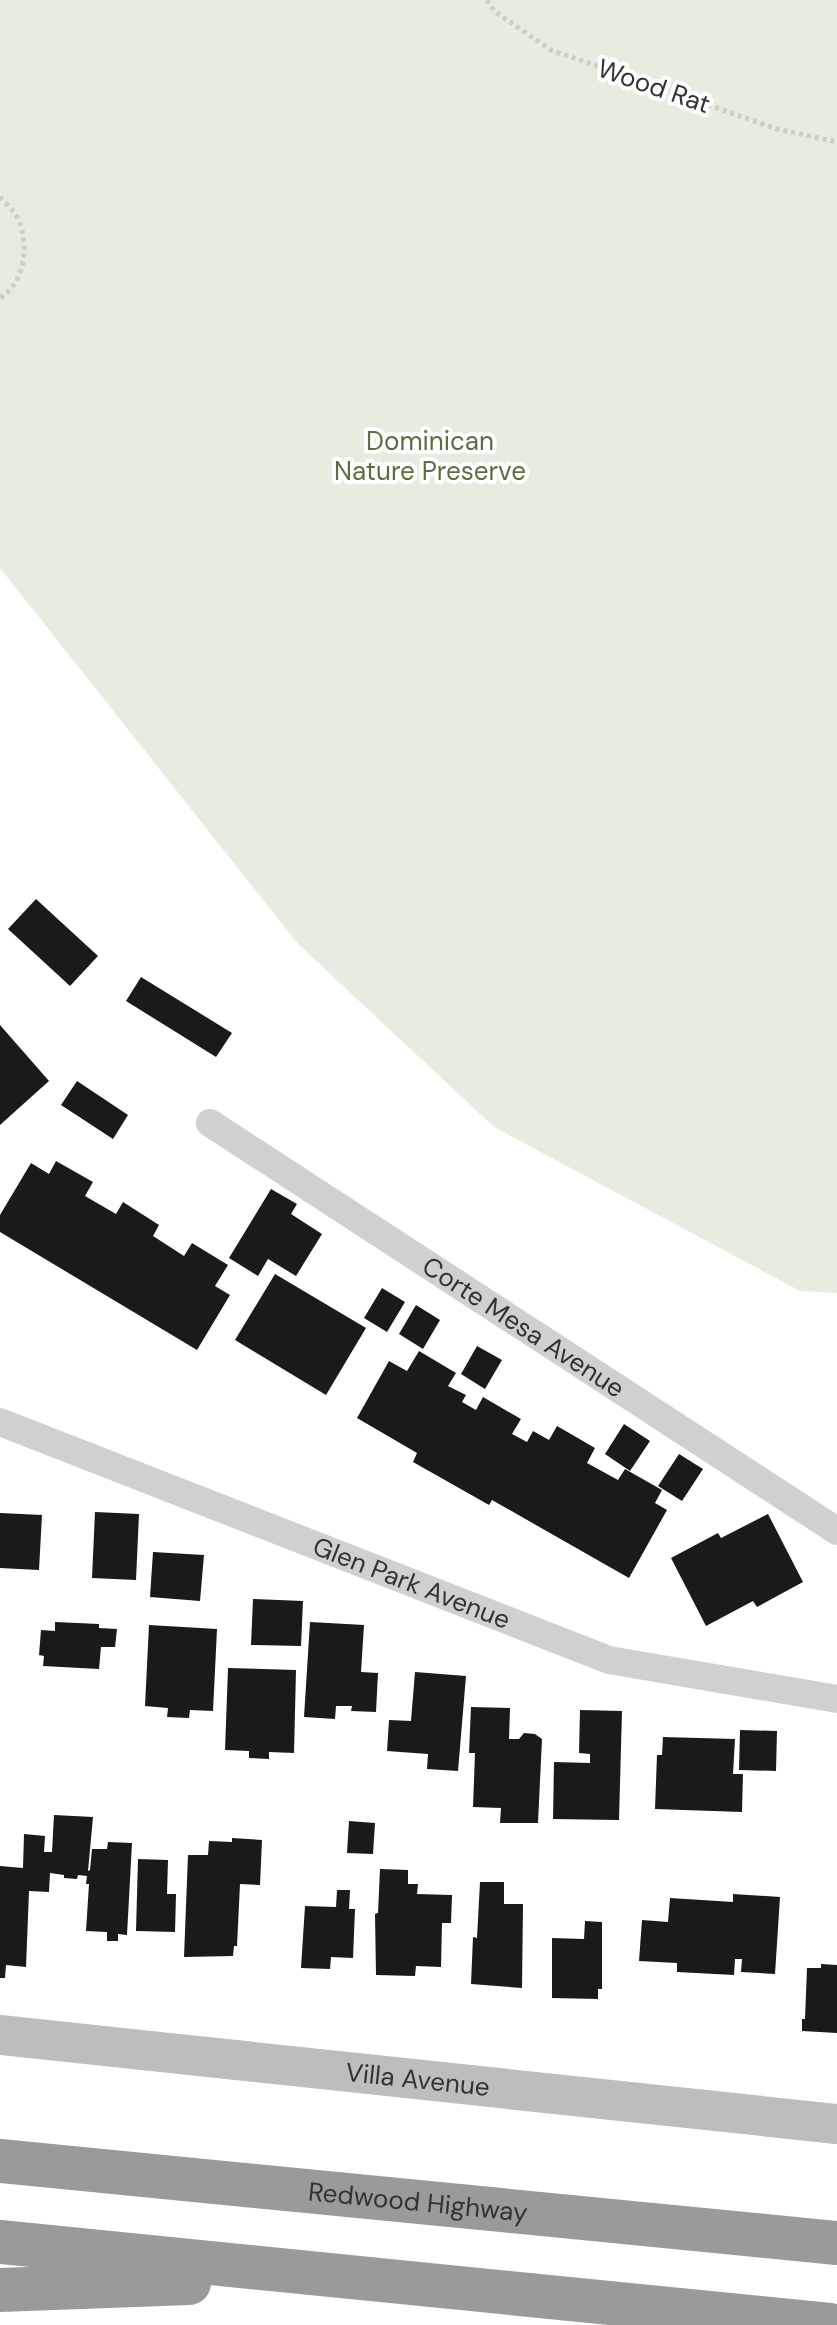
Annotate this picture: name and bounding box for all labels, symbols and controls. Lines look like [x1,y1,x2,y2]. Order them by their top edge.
street label: Wood Rat [593,51,715,121]
park label: Dominican Nature Preserve [334,424,526,488]
street label: Corte Mesa Avenue [416,1249,631,1405]
street label: Glen Park Avenue [308,1529,515,1637]
street label: Villa Avenue [344,2055,491,2104]
street label: Redwood Highway [307,2174,529,2230]

